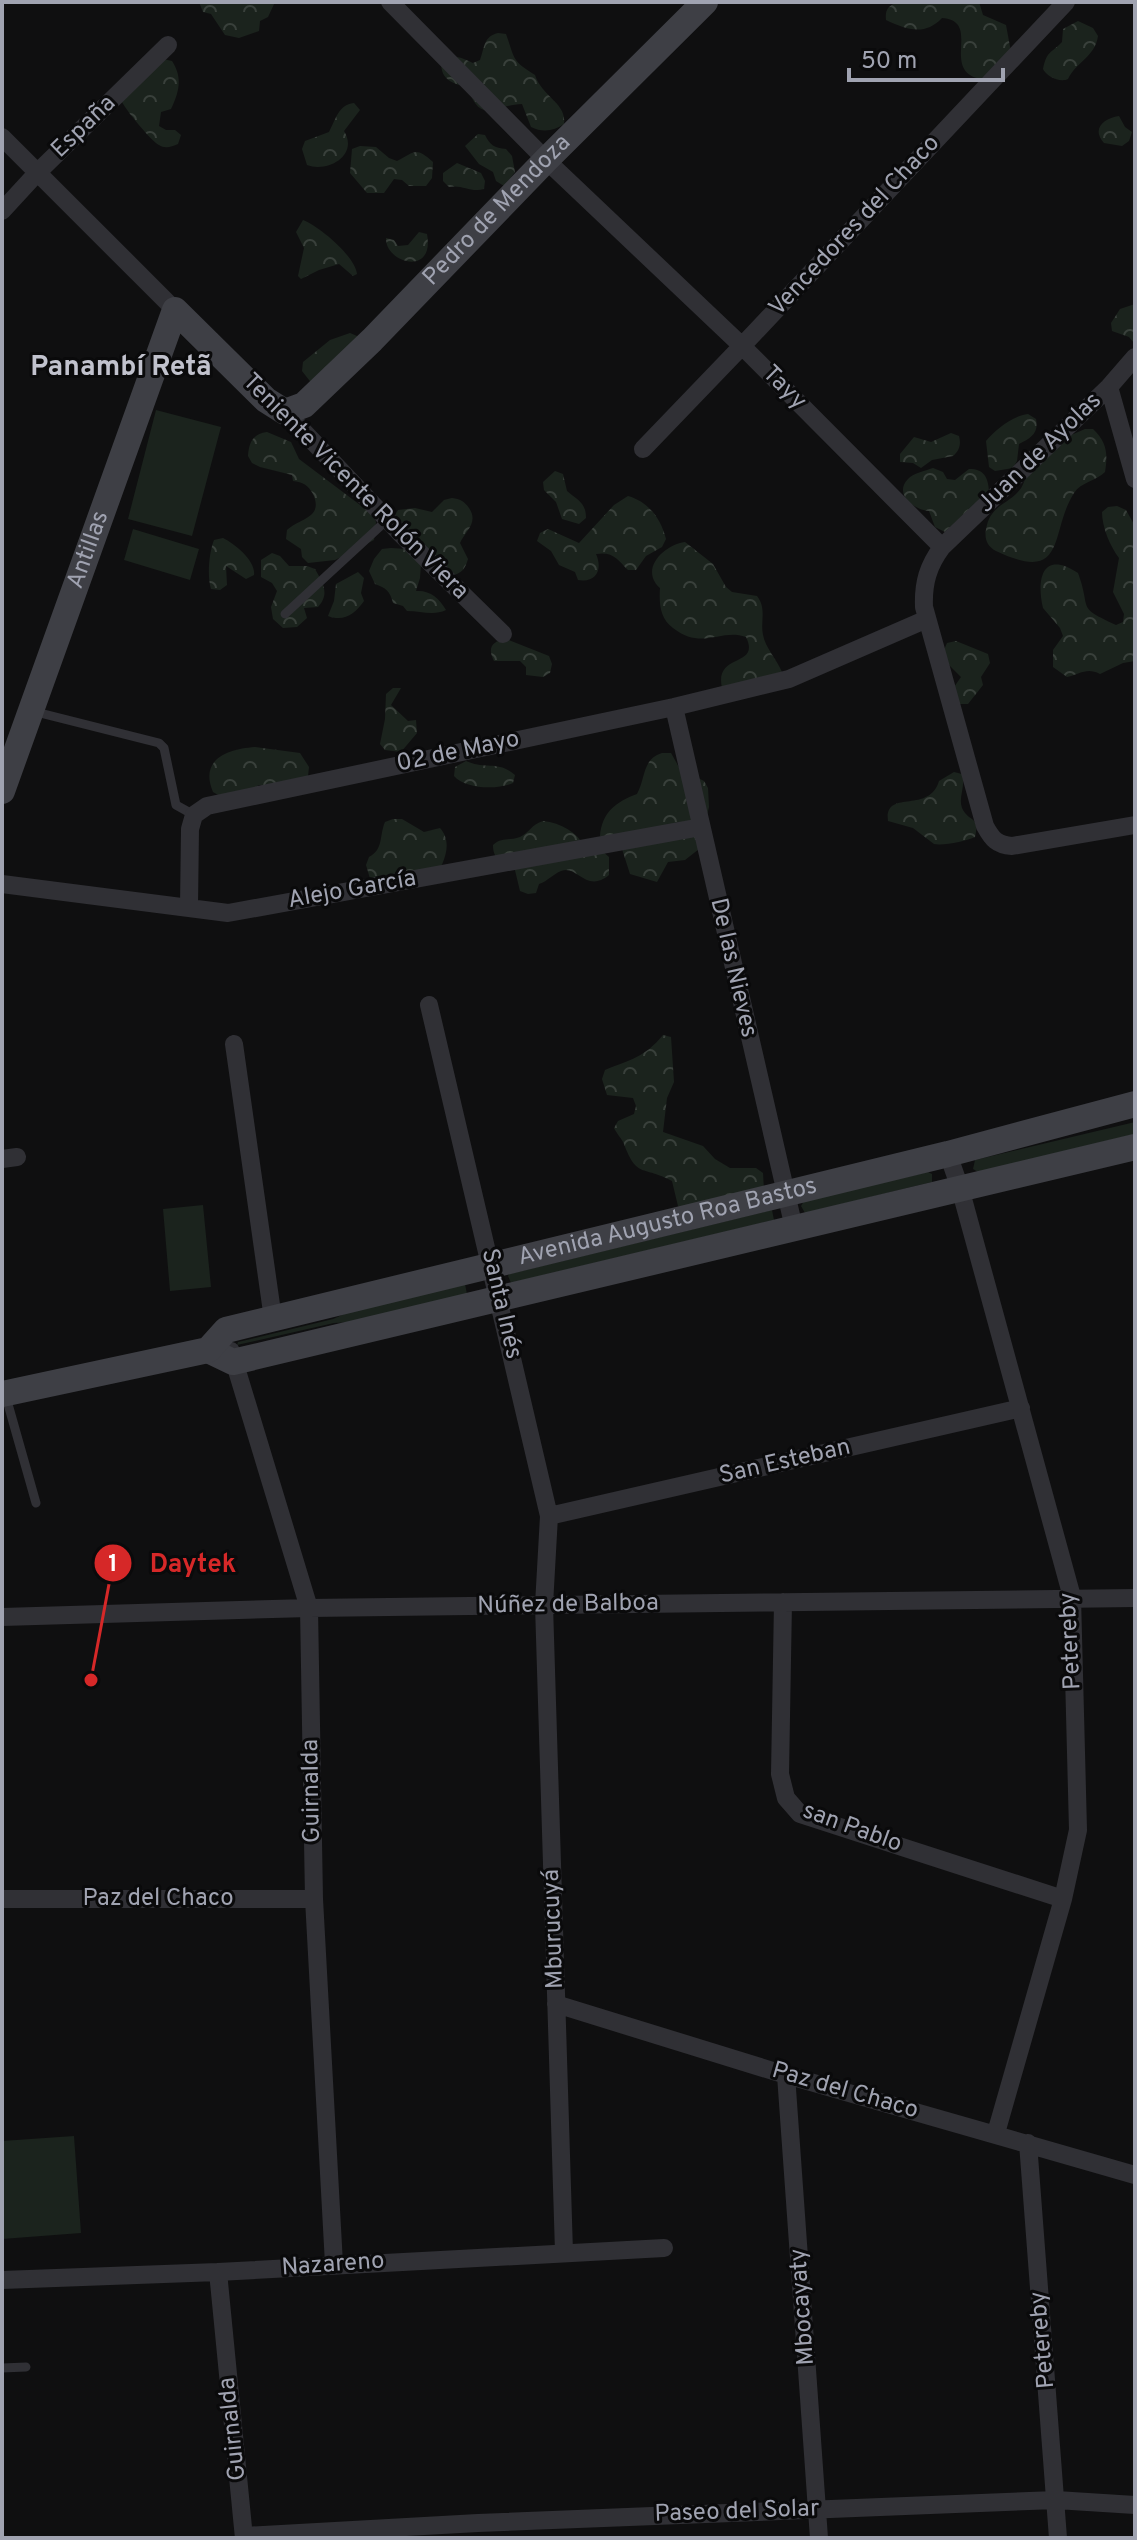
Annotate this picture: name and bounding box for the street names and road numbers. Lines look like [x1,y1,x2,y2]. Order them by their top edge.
street label: España [45,89,123,165]
street label: Pedro de Mendoza [417,129,578,293]
street label: Vencedores del Chaco [763,129,947,323]
street label: Tayy [755,359,813,417]
street label: Teniente Vicente Rolón Viera [236,368,474,606]
street label: Juan de Ayolas [972,386,1108,520]
street label: Antillas [61,507,116,593]
street label: 02 de Mayo [394,724,522,780]
street label: Alejo García [286,864,418,916]
street label: De las Nieves [702,895,764,1041]
street label: Avenida Augusto Roa Bastos [515,1171,820,1273]
street label: Santa Inés [474,1246,528,1362]
street label: San Esteban [717,1432,853,1492]
street label: Núñez de Balboa [477,1588,659,1622]
street label: Petereby [1053,1592,1089,1690]
street label: Guirnalda [296,1739,328,1843]
street label: san Pablo [798,1796,906,1860]
street label: Mburucuyá [537,1869,571,1989]
street label: Paz del Chaco [82,1884,234,1914]
street label: Paz del Chaco [768,2056,922,2126]
street label: Nazareno [281,2246,385,2284]
street label: Mbocayaty [784,2248,822,2366]
street label: Petereby [1024,2290,1062,2390]
street label: Guirnalda [213,2376,253,2482]
street label: Paseo del Solar [654,2494,820,2530]

